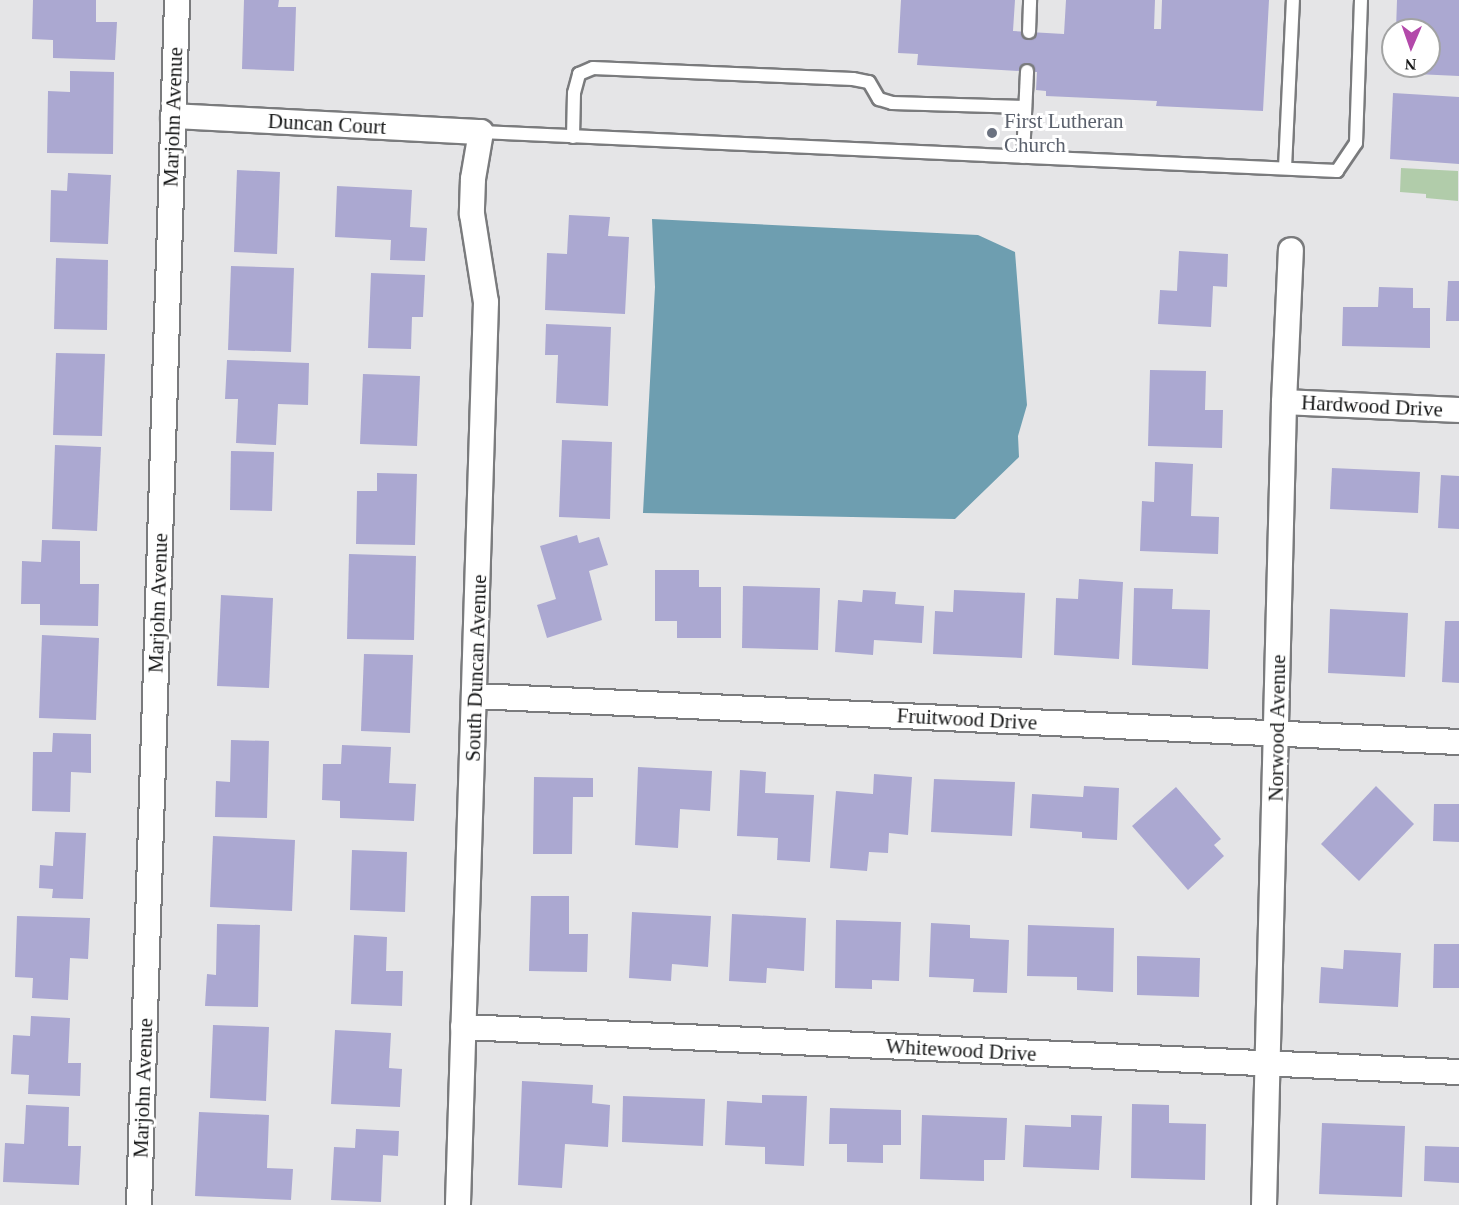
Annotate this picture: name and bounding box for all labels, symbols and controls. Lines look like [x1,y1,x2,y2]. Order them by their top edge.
north arrow [1381,18,1441,78]
street label: Marjohn Avenue [158,46,188,188]
text: N [1404,56,1416,73]
street label: Duncan Court [267,108,387,140]
place label: First Lutheran Church [1004,108,1124,158]
marker: First Lutheran Church [985,126,999,140]
street label: Hardwood Drive [1301,390,1443,422]
street label: Marjohn Avenue [143,532,173,674]
street label: South Duncan Avenue [460,573,492,763]
street label: Norwood Avenue [1263,654,1291,802]
street label: Fruitwood Drive [896,703,1038,735]
street label: Marjohn Avenue [128,1017,158,1159]
street label: Whitewood Drive [885,1033,1037,1067]

